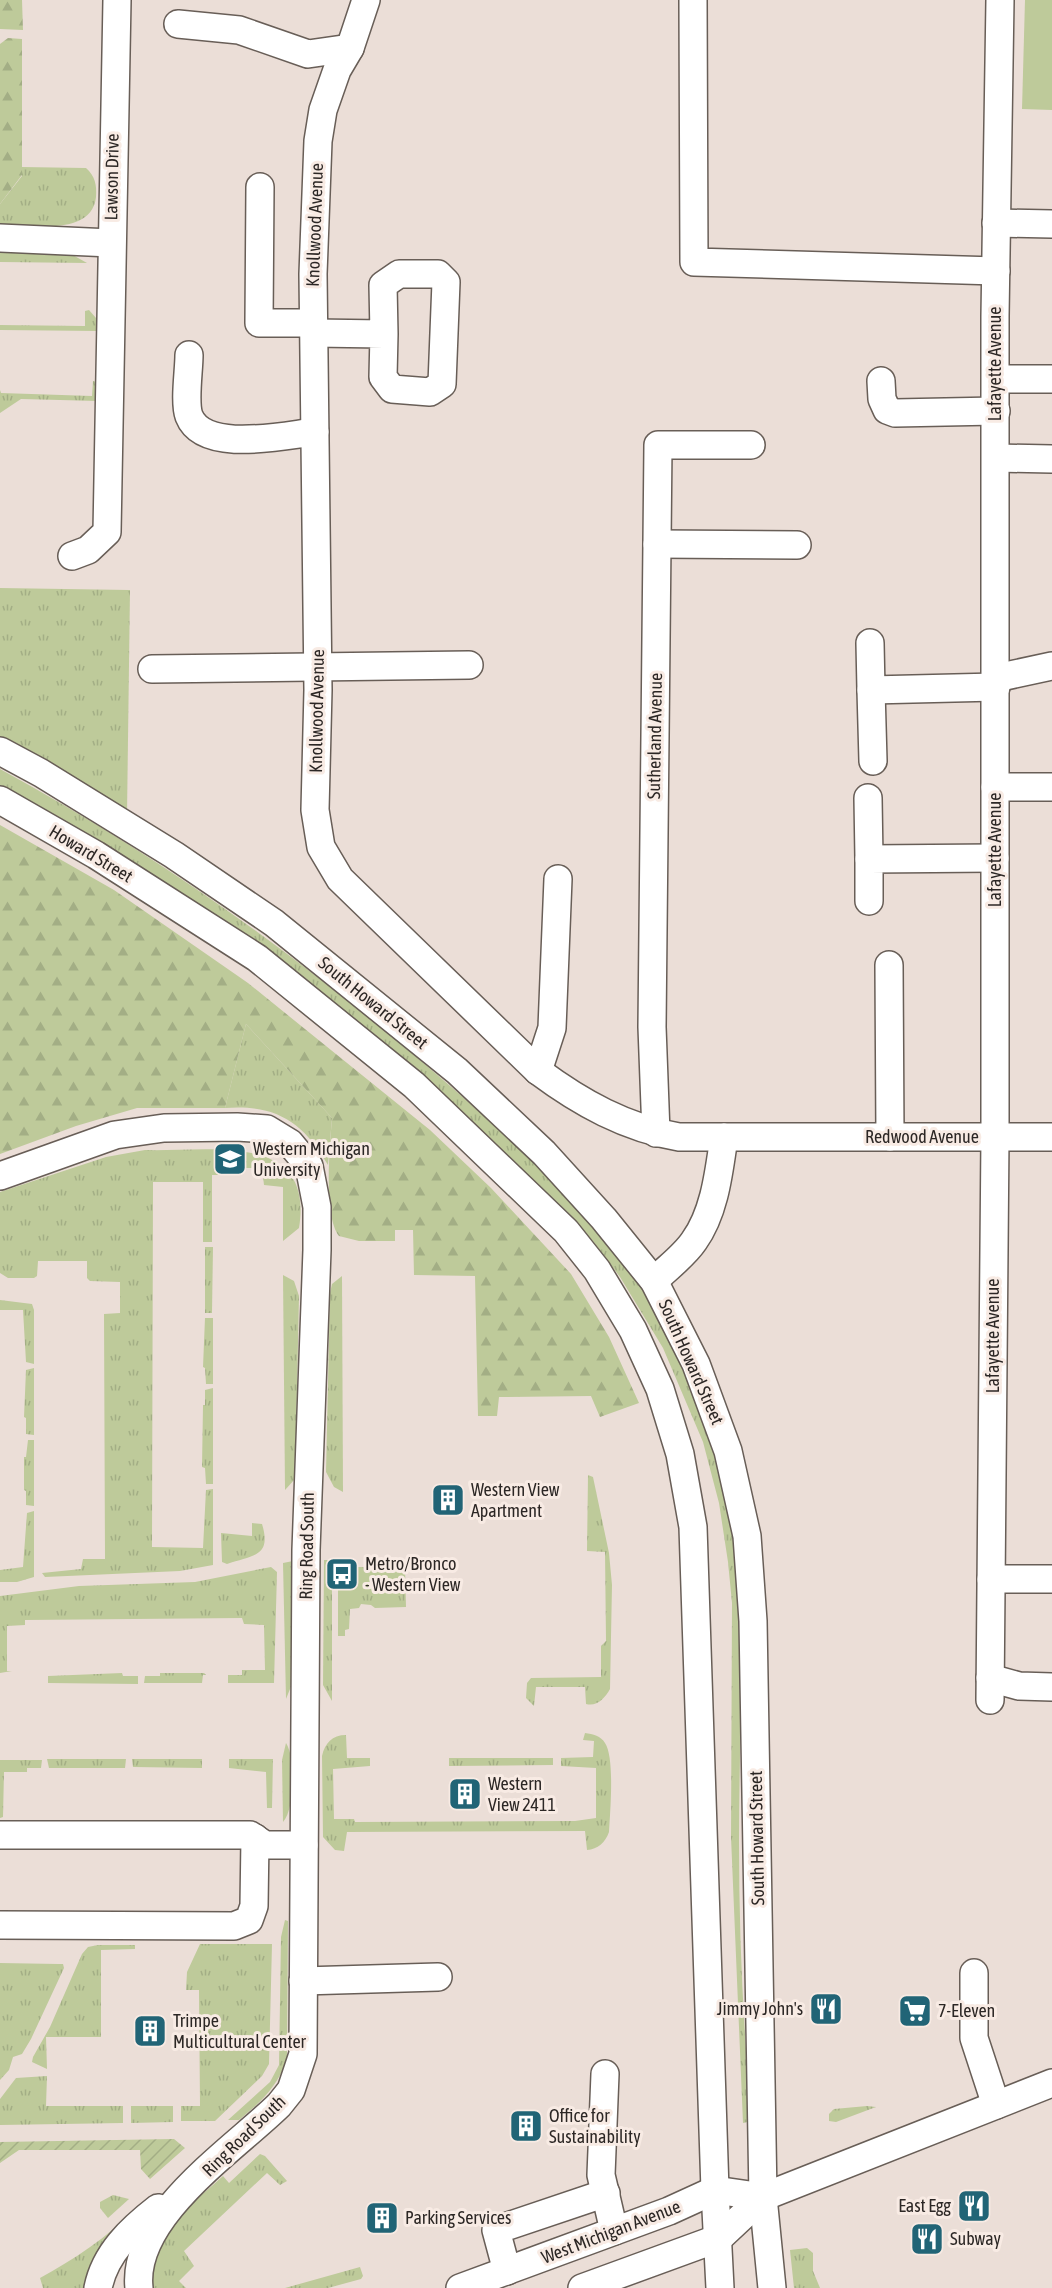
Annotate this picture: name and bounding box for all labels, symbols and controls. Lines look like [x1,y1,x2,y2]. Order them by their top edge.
street label: Lawson Drive [100,133,123,221]
street label: Knollwood Avenue [302,163,327,287]
street label: Lafayette Avenue [984,307,1005,421]
street label: Knollwood Avenue [305,649,328,773]
street label: Sutherland Avenue [643,673,666,799]
street label: Lafayette Avenue [984,793,1005,907]
street label: Howard Street [46,820,137,887]
street label: South Howard Street [314,952,432,1053]
street label: Redwood Avenue [865,1126,979,1147]
place label: Western Michigan University [253,1138,370,1180]
school or university icon: Western Michigan University [212,1141,248,1177]
street label: Lafayette Avenue [982,1279,1003,1393]
street label: South Howard Street [654,1296,728,1428]
place label: Western View Apartment [471,1479,560,1521]
building icon: Western View Apartment [430,1482,466,1518]
street label: Ring Road South [295,1492,318,1600]
place label: Metro/Bronco - Western View [365,1553,461,1595]
bus stop icon: Metro/Bronco - Western View [324,1556,360,1592]
street label: South Howard Street [745,1771,768,1905]
place label: Western View 2411 [488,1773,556,1815]
building icon: Western View 2411 [447,1776,483,1812]
restaurant icon: Jimmy John's [808,1991,844,2027]
supermarket icon: 7-Eleven [897,1993,933,2029]
place label: Jimmy John's [717,1998,803,2019]
place label: 7-Eleven [938,2000,995,2021]
place label: Trimpe Multicultural Center [173,2010,307,2052]
building icon: Trimpe Multicultural Center [132,2013,168,2049]
street label: Ring Road South [198,2091,290,2181]
place label: Office for Sustainability [549,2105,641,2147]
building icon: Office for Sustainability [508,2108,544,2144]
restaurant icon: East Egg [956,2188,992,2224]
street label: West Michigan Avenue [538,2195,683,2268]
place label: East Egg [898,2195,951,2216]
building icon: Parking Services [364,2200,400,2236]
place label: Parking Services [405,2207,511,2228]
restaurant icon: Subway [909,2221,945,2257]
place label: Subway [950,2228,1001,2249]

